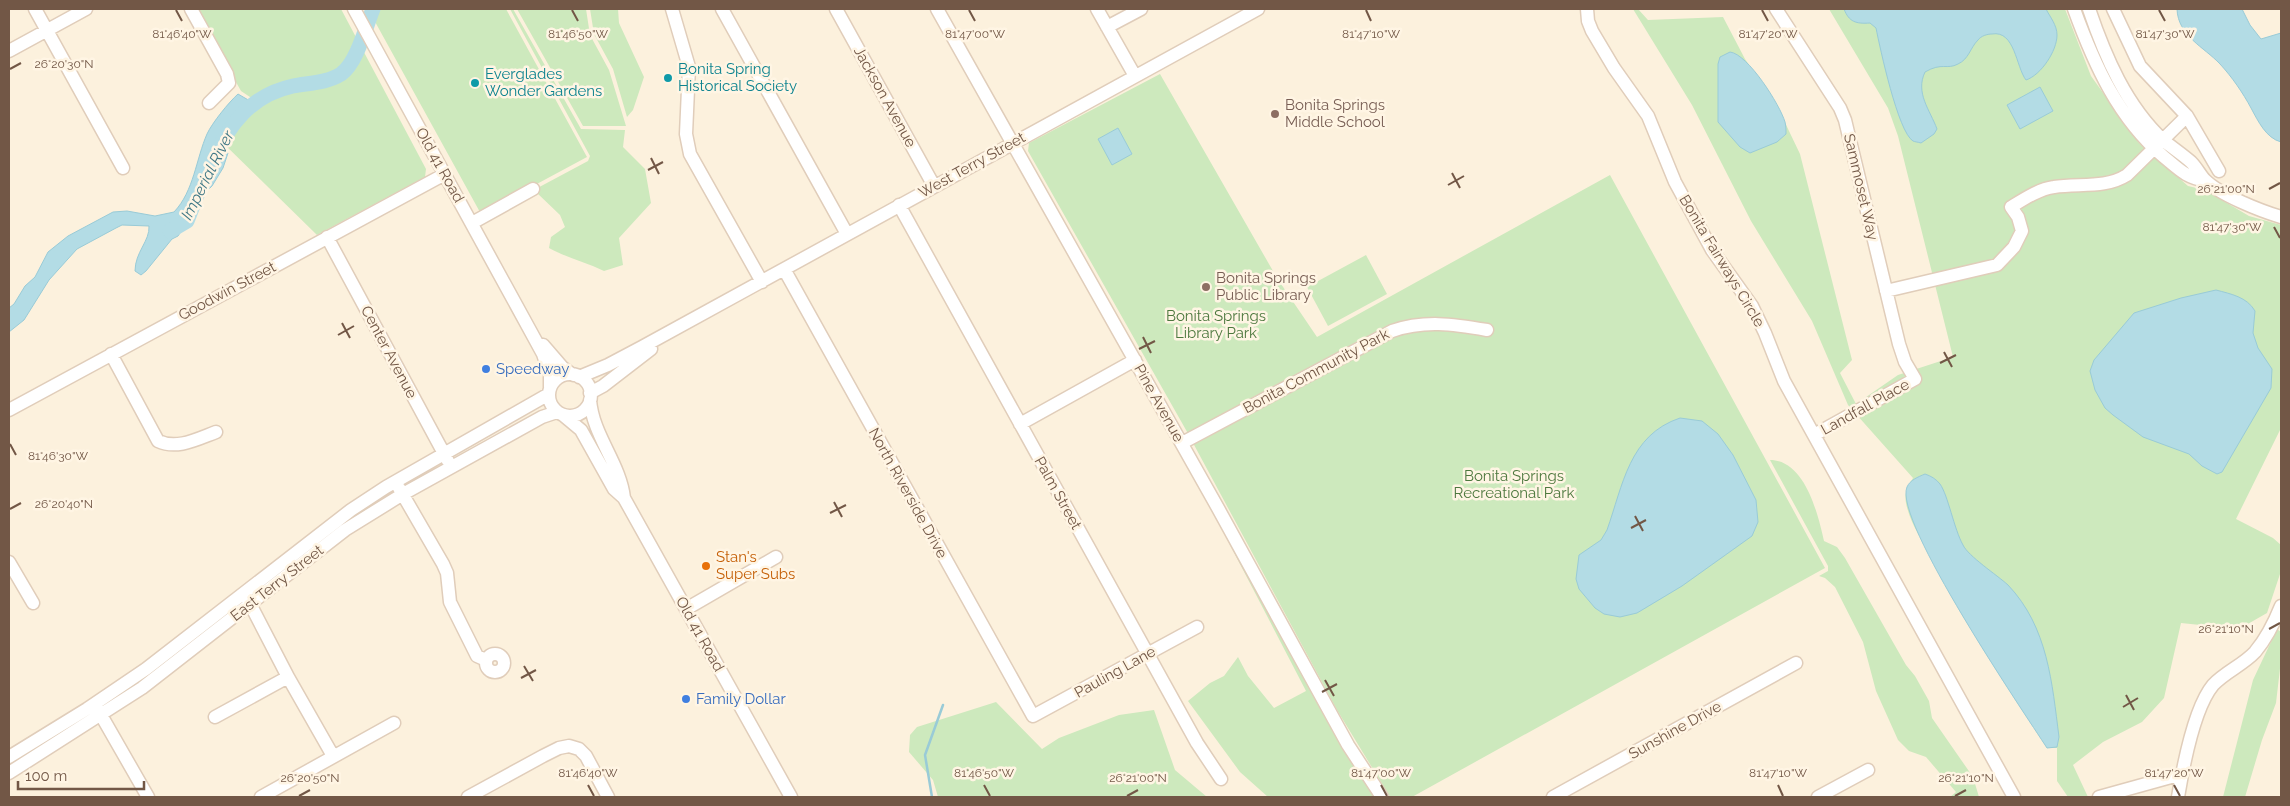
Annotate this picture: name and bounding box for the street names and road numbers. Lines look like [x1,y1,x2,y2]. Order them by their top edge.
street label: Jackson Avenue [850,43,920,151]
street label: Old 41 Road [412,124,468,206]
street label: West Terry Street [916,128,1028,202]
street label: Sammoset Way [1840,132,1882,242]
street label: Bonita Fairways Circle [1675,192,1769,331]
street label: Goodwin Street [175,258,279,324]
street label: Center Avenue [357,303,421,402]
street label: Bonita Community Park [1240,325,1392,417]
street label: Pine Avenue [1130,361,1188,445]
street label: Landfall Place [1818,375,1912,439]
street label: North Riverside Drive [865,425,951,562]
street label: Palm Street [1031,453,1085,533]
street label: East Terry Street [227,541,327,625]
street label: Old 41 Road [672,593,728,675]
street label: Pauling Lane [1071,642,1159,702]
street label: Sunshine Drive [1626,697,1725,763]

